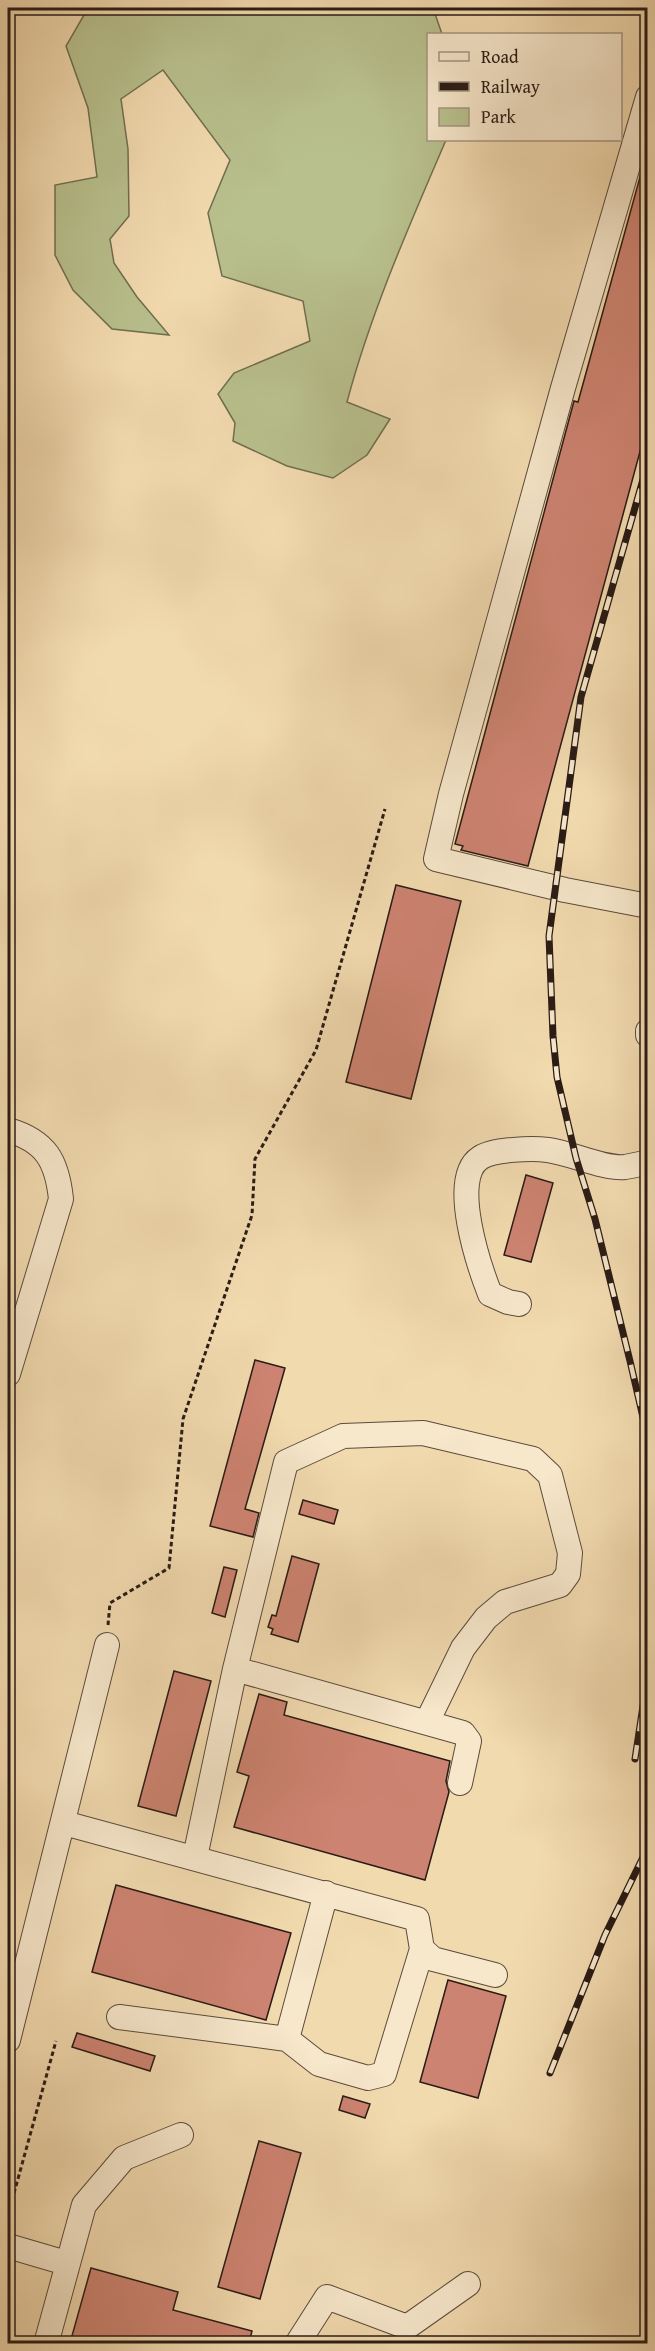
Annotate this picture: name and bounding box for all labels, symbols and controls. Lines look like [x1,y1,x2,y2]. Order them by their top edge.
legend [427,33,622,141]
text: Road [481,43,519,70]
text: Railway [481,73,540,100]
text: Park [481,103,517,130]

